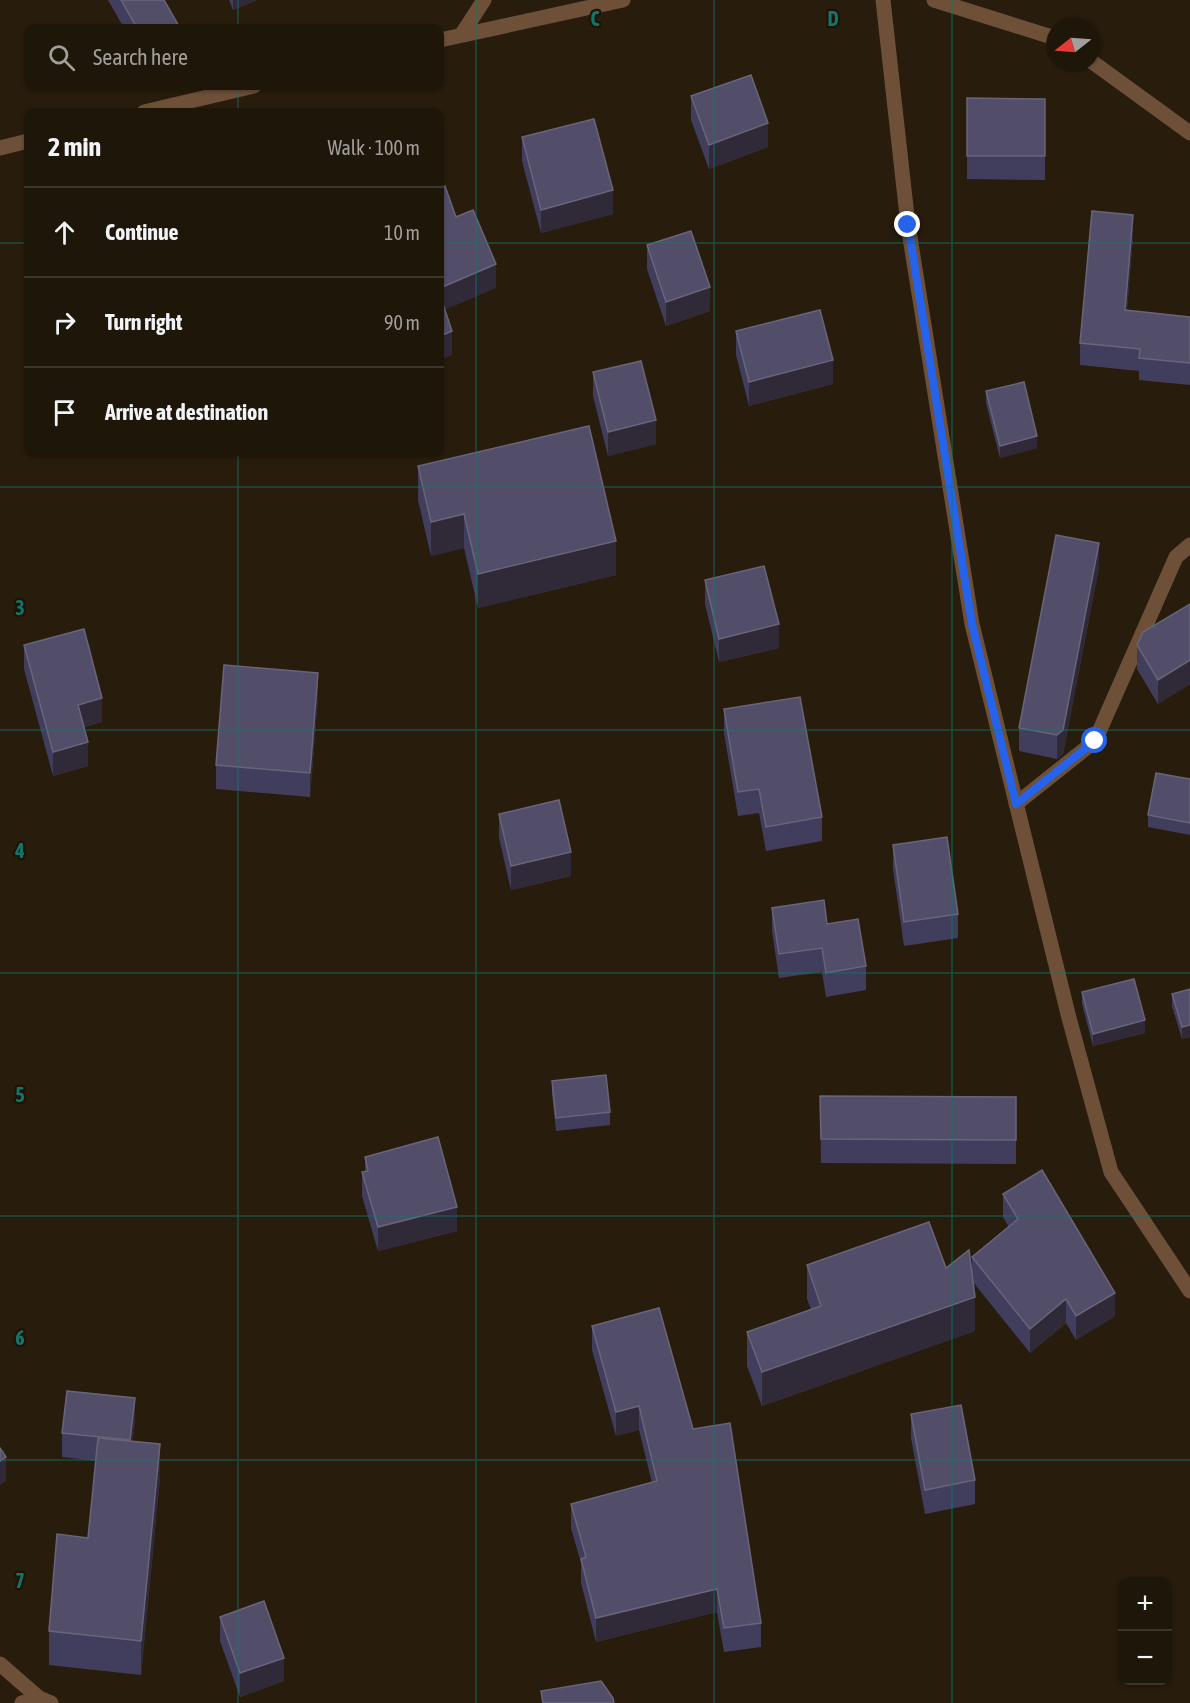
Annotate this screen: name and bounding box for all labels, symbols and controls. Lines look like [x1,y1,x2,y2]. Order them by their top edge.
text: C [591,7,600,30]
text: D [827,7,839,30]
north arrow [1046,18,1100,72]
search box [24,24,444,90]
icon: search [45,41,78,74]
text: Search here [93,44,188,70]
text: 2 min [48,132,101,162]
text: Walk · 100 m [328,136,420,159]
route end [894,211,920,237]
icon: ahead [48,216,81,249]
text: Continue [105,219,179,245]
text: 10 m [384,221,420,244]
icon: right [48,306,81,339]
text: Turn right [105,309,182,335]
text: 90 m [384,311,420,334]
icon: arrive [48,396,81,429]
text: Arrive at destination [105,399,268,425]
text: 3 [15,596,25,619]
route start [1081,727,1107,753]
text: 4 [14,839,25,862]
text: 5 [15,1083,25,1106]
text: 6 [15,1326,25,1349]
text: 7 [15,1569,25,1592]
map controls [1118,1577,1172,1685]
button: + [1118,1577,1172,1631]
button: − [1118,1631,1172,1685]

